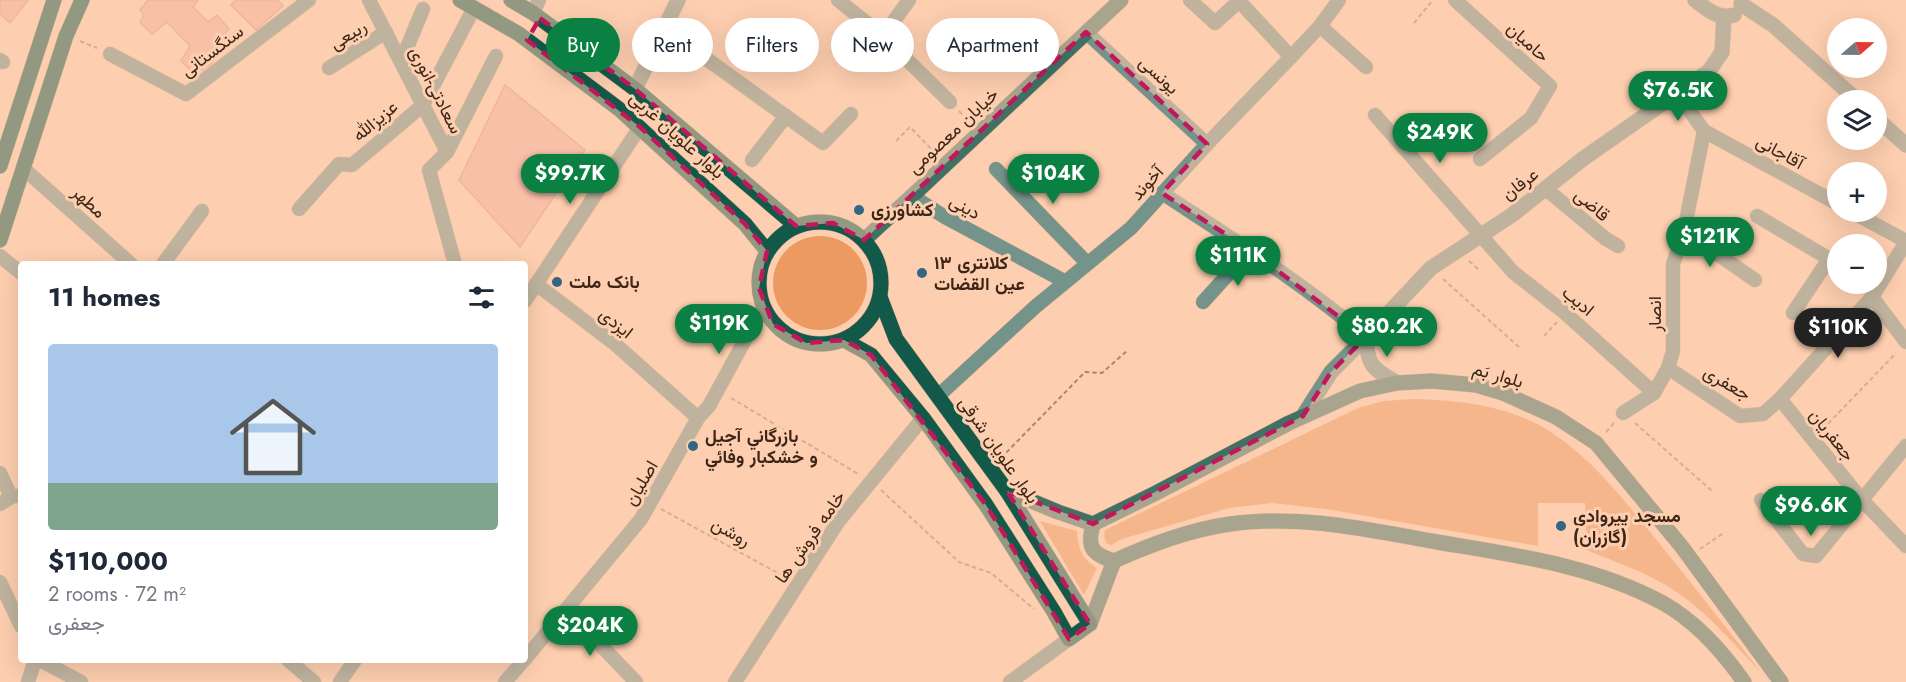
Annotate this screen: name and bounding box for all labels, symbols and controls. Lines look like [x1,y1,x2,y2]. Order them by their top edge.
street label: ربیعی [324,13,372,57]
street label: حامیان [1501,16,1555,68]
chip: Buy [546,18,620,72]
chip: Rent [632,18,713,72]
chip: Filters [725,18,819,72]
chip: New [831,18,914,72]
chip: Apartment [926,18,1059,72]
north arrow [1827,18,1887,78]
map controls [1827,18,1887,294]
street label: سنگستانی [175,19,249,83]
street label: سعادتی-انوری [403,42,469,138]
street label: یونسی [1133,50,1185,100]
pin: $76.5K [1629,71,1727,122]
text: $76.5K [1642,76,1714,105]
street label: خیابان معصومی [902,82,1004,180]
street label: بلوار علویان غربی [624,85,730,185]
button: layers [1827,90,1887,150]
street label: عزیزالله [347,94,403,148]
pin: $249K [1398,113,1482,164]
text: $249K [1407,118,1473,147]
street label: آقاجانی [1751,128,1810,177]
pin: $99.7K [521,154,619,205]
pin: $104K [1011,154,1095,205]
street label: آخوند [1124,158,1171,206]
text: $99.7K [535,159,605,188]
text: $104K [1021,159,1085,188]
street label: عرفان [1496,162,1544,206]
button: + [1827,162,1887,222]
street label: مطهر [66,179,112,224]
street label: قاضی [1568,182,1616,228]
street label: دینی [945,188,985,226]
place label: کشاورزی [871,197,933,223]
marker: کشاورزی [852,203,866,217]
pin: $121K [1668,217,1752,268]
text: $121K [1680,222,1740,251]
button: − [1827,234,1887,294]
pin: $111K [1196,236,1280,287]
text: $111K [1210,241,1266,270]
place label: کلانتری ۱۳ عین القضات [934,250,1025,297]
marker: کلانتری ۱۳ عین القضات [915,266,929,280]
place label: بانک ملت [569,269,640,295]
marker: بانک ملت [550,275,564,289]
text: 11 homes [48,278,160,316]
street label: ادیب [1556,280,1600,322]
icon: filters [465,281,498,314]
street label: انصار [1642,296,1668,333]
street label: ایزدی [593,301,639,345]
pin: $119K [677,304,761,355]
pin: $80.2K [1338,307,1436,358]
pin: $110K [1796,308,1880,359]
text: $119K [689,309,749,338]
text: $80.2K [1351,312,1423,341]
text: $110K [1808,313,1868,342]
street label: بلوار بَم [1470,355,1526,395]
street label: جعفری [1698,359,1756,407]
icon: home [219,383,327,491]
street label: بلوار علویان شرقی [952,391,1046,509]
street label: جعفریان [1803,403,1861,467]
place label: بازرگاني آجيل و خشكبار وفائي [705,423,818,472]
marker: بازرگاني آجيل و خشكبار وفائي [686,439,700,453]
street label: اصلیان [618,456,664,510]
street label: خامه فروش ها [768,485,852,589]
pin: $96.6K [1762,486,1860,537]
text: $96.6K [1775,491,1848,520]
place label: مسجد پیروادی (گازران) [1573,503,1681,550]
street label: روشن [707,511,755,553]
marker: مسجد پیروادی (گازران) [1554,519,1568,533]
text: $110,000 [48,542,168,580]
text: 2 rooms · 72 m² [48,580,186,609]
pin: $204K [548,606,632,657]
text: جعفری [48,609,105,638]
text: $204K [557,611,623,640]

